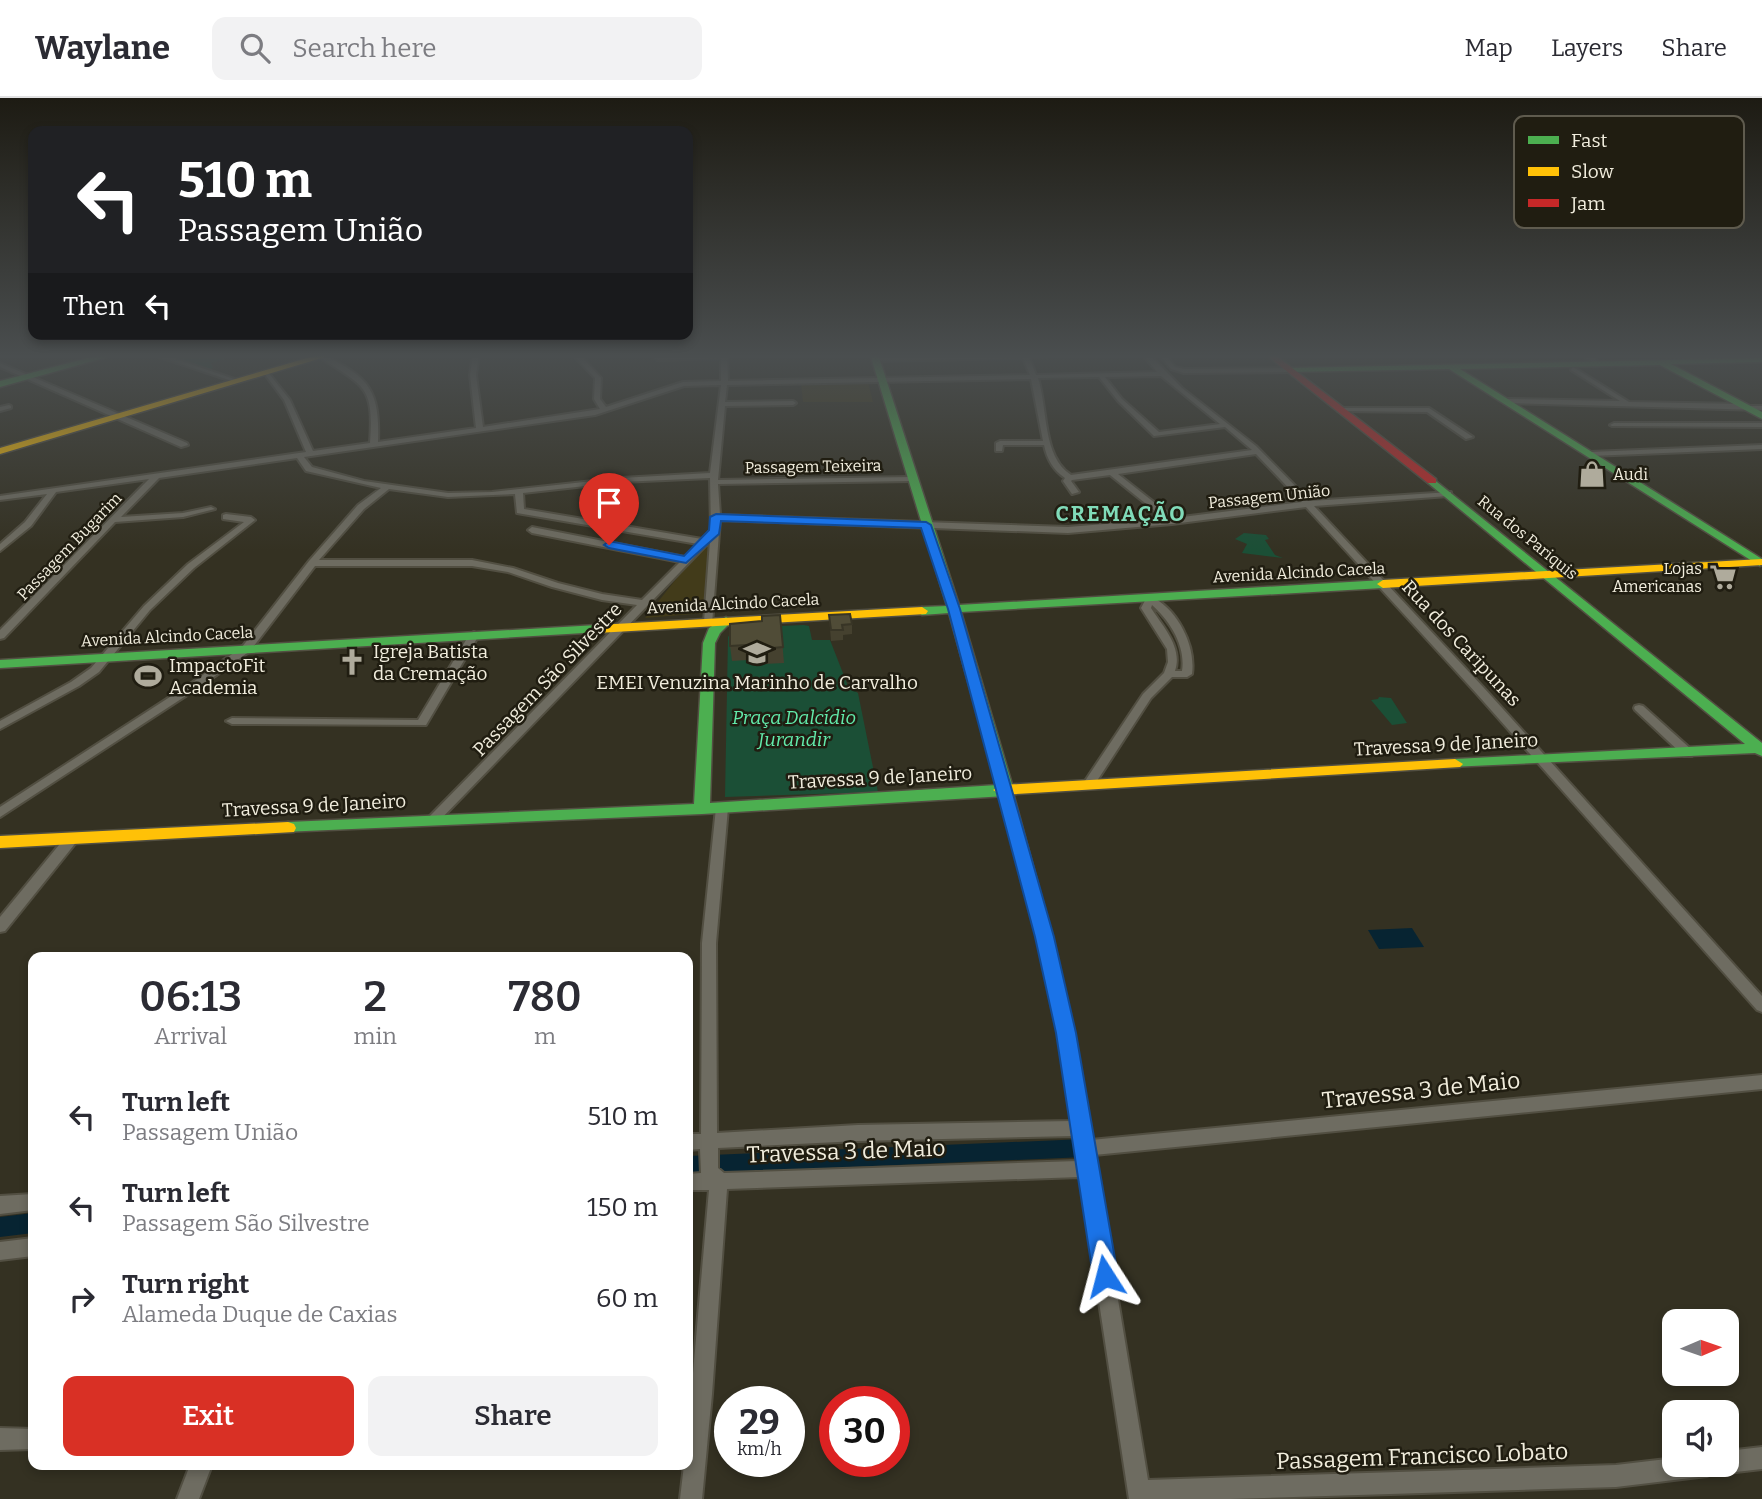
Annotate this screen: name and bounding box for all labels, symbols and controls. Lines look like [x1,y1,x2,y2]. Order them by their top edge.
search box [212,17,702,80]
text: Waylane [35,28,170,68]
icon: search [236,29,274,67]
text: Search here [292,33,437,64]
text: Map [1465,34,1513,62]
text: Layers [1551,34,1623,62]
text: Share [1661,34,1727,62]
legend [1514,116,1744,228]
text: Fast [1571,129,1608,152]
text: 510 m [178,151,312,210]
icon: left [63,154,154,245]
text: Slow [1571,160,1614,183]
text: Jam [1570,192,1605,215]
text: Passagem União [178,211,423,249]
icon: left [139,287,177,325]
text: Then [63,291,125,322]
street label: Passagem Teixeira [744,456,882,477]
shop icon: Audi [1577,459,1607,489]
place label: Audi [1613,465,1648,484]
pin [579,473,639,545]
street label: Passagem União [1207,481,1331,512]
icon: arrive [590,484,628,522]
street label: Passagem Bugarim [13,489,126,604]
street label: Rua dos Pariquis [1474,491,1581,583]
district label: CREMAÇÃO [1055,500,1187,527]
street label: Avenida Alcindo Cacela [1212,558,1386,587]
place label: Lojas Americanas [1612,559,1702,596]
supermarket icon: Lojas Americanas [1708,562,1738,592]
street label: Rua dos Caripunas [1397,576,1526,711]
street label: Avenida Alcindo Cacela [646,589,820,618]
street label: Passagem São Silvestre [468,598,627,761]
street label: Avenida Alcindo Cacela [80,622,254,651]
school or university icon: EMEI Venuzina Marinho de Carvalho [742,638,772,668]
place label: Igreja Batista da Cremação [373,640,489,685]
church icon: Igreja Batista da Cremação [337,647,367,677]
place label: ImpactoFit Academia [169,654,266,699]
sports icon: ImpactoFit Academia [133,661,163,691]
place label: EMEI Venuzina Marinho de Carvalho [596,671,918,694]
park label: Praça Dalcídio Jurandir [732,706,856,751]
street label: Travessa 9 de Janeiro [1353,728,1539,761]
street label: Travessa 9 de Janeiro [787,761,973,794]
street label: Travessa 9 de Janeiro [221,789,407,822]
text: 06:13 [139,972,242,1022]
text: 2 [363,972,387,1022]
text: 780 [508,972,582,1022]
text: Arrival [154,1022,227,1050]
text: min [354,1022,397,1050]
text: m [534,1022,556,1050]
street label: Travessa 3 de Maio [1321,1066,1521,1114]
text: Turn left [122,1087,230,1118]
icon: left [63,1098,101,1136]
text: 510 m [587,1101,658,1132]
text: Passagem União [122,1118,298,1146]
street label: Travessa 3 de Maio [746,1134,946,1168]
text: Turn left [122,1178,230,1209]
icon: left [63,1189,101,1227]
text: 150 m [587,1192,658,1223]
text: Passagem São Silvestre [122,1209,370,1237]
position arrow [1068,1239,1142,1313]
text: Turn right [122,1269,249,1300]
icon: right [63,1280,101,1318]
text: 60 m [596,1283,658,1314]
text: Alameda Duque de Caxias [122,1300,397,1328]
north arrow [1662,1309,1740,1386]
map controls [1662,1309,1739,1477]
button: Exit [63,1376,354,1456]
button: Share [368,1376,658,1456]
speed limit sign: 30 [819,1386,910,1477]
button: sound [1662,1400,1739,1477]
text: 29 [739,1401,780,1443]
street label: Passagem Francisco Lobato [1275,1437,1569,1475]
text: km/h [737,1438,782,1460]

